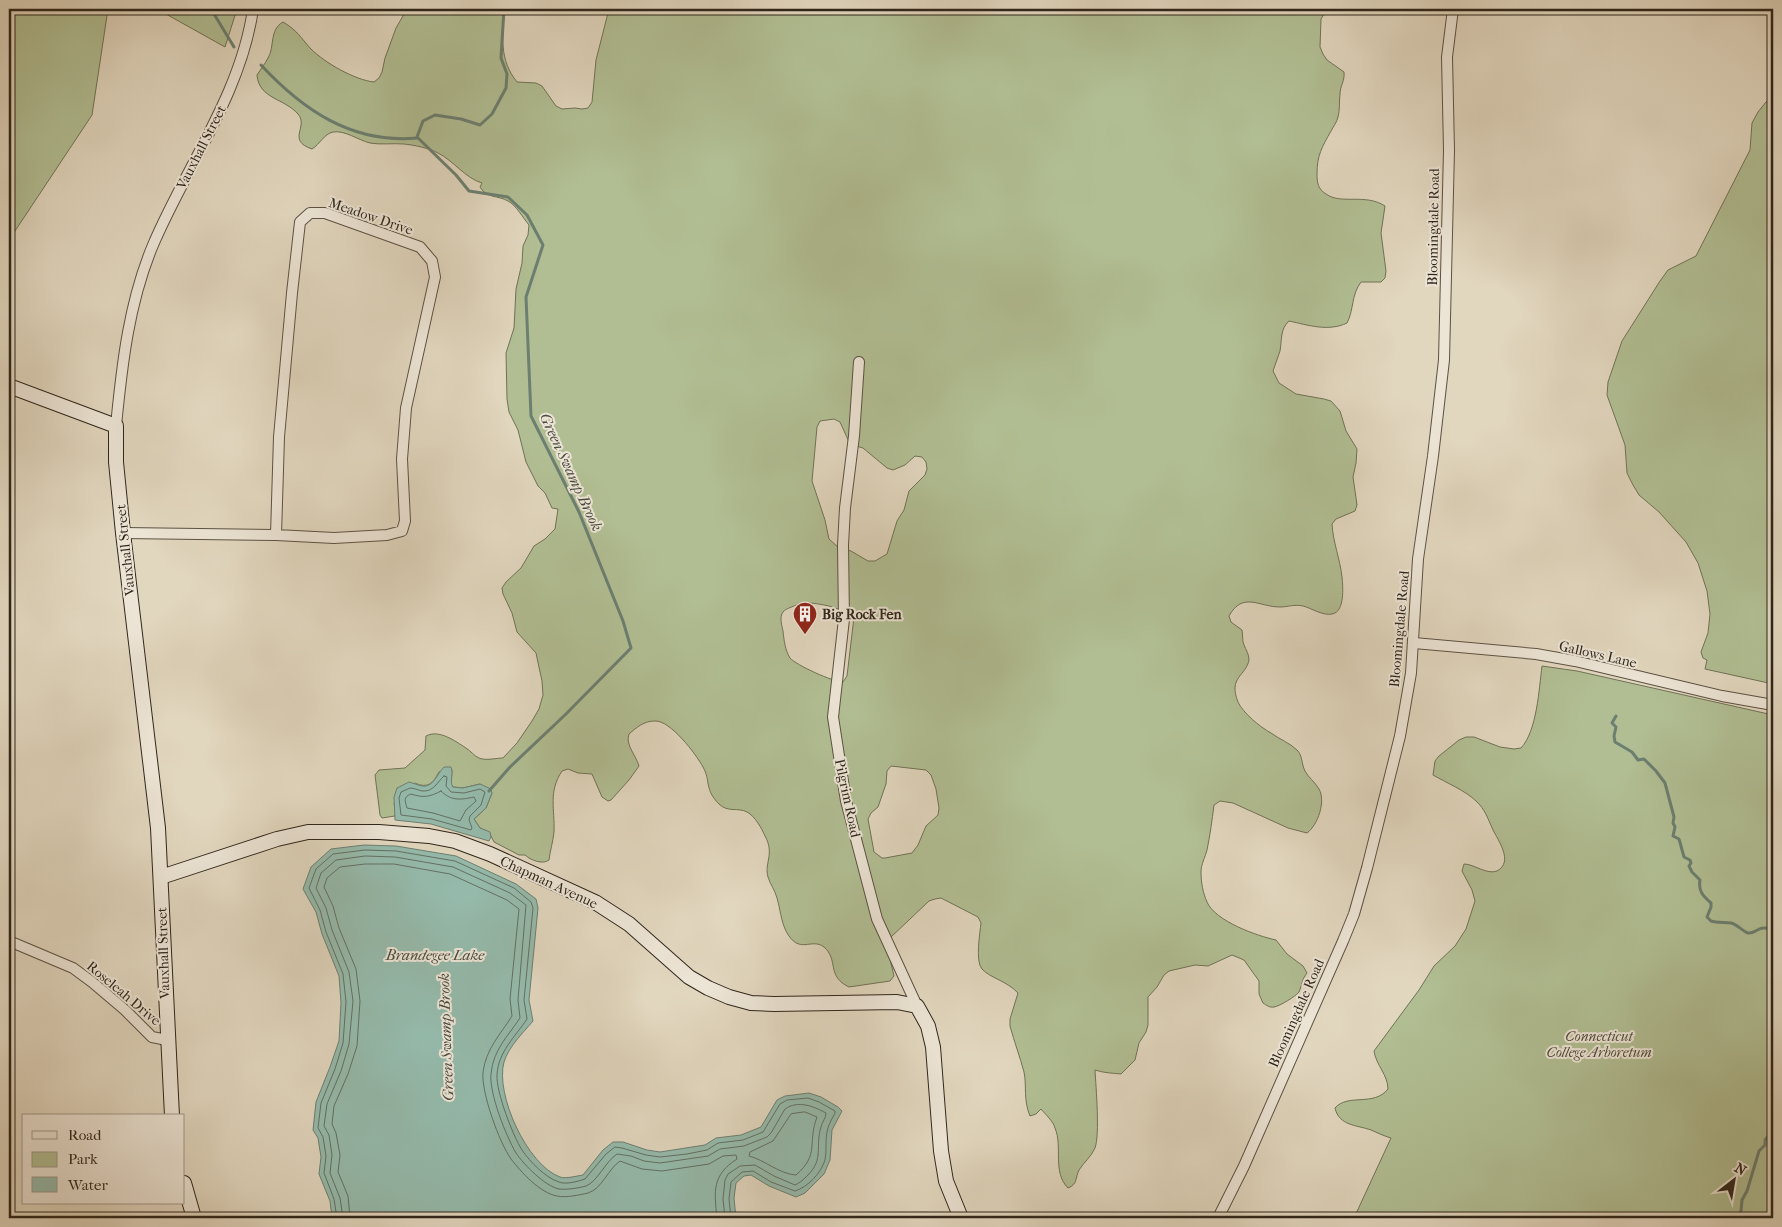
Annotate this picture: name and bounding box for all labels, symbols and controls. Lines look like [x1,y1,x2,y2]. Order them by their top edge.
street label: Vauxhall Street [173,102,230,193]
street label: Bloomingdale Road [1424,168,1443,286]
street label: Meadow Drive [326,194,415,239]
water label: Green Swamp Brook [536,410,606,534]
street label: Vauxhall Street [112,503,139,598]
street label: Bloomingdale Road [1386,570,1413,688]
building icon: Big Rock Fen [792,601,818,635]
place label: Big Rock Fen [822,606,902,623]
street label: Gallows Lane [1557,637,1639,672]
street label: Pilgrim Road [831,757,864,839]
street label: Chapman Avenue [497,852,600,913]
street label: Vauxhall Street [153,907,174,1000]
water label: Brandegee Lake [385,946,485,964]
street label: Bloomingdale Road [1265,956,1328,1070]
street label: Roseleah Drive [83,958,164,1029]
water label: Green Swamp Brook [435,973,457,1101]
park label: Connecticut College Arboretum [1546,1028,1652,1061]
legend [22,1114,185,1204]
text: Road [68,1126,102,1144]
text: Park [68,1150,98,1168]
north arrow [1710,1154,1760,1204]
text: N [1732,1159,1750,1180]
text: Water [67,1176,108,1194]

